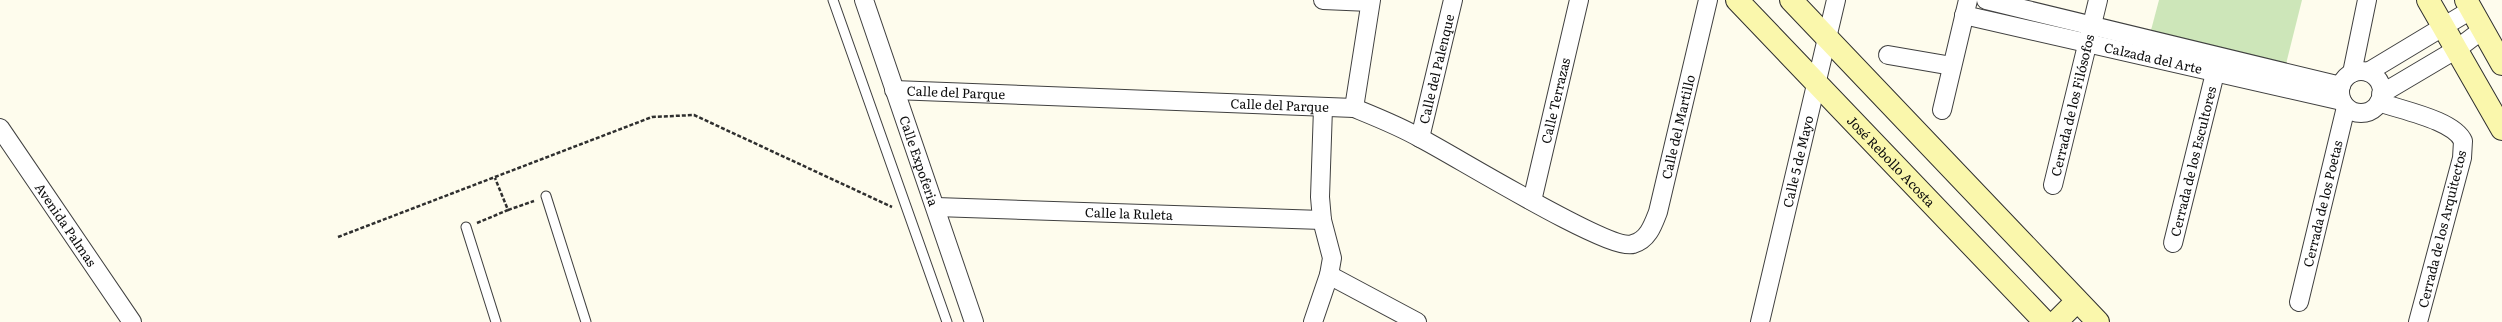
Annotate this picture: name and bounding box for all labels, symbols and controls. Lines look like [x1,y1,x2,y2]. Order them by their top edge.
street label: Calle del Palenque [1414,12,1458,126]
street label: Cerrada de los Filósofos [2045,32,2098,178]
street label: Calzada del Arte [2102,37,2204,78]
street label: Calle Terrazas [1536,56,1574,145]
street label: Calle del Martillo [1656,72,1699,181]
street label: Calle del Parque [906,81,1006,103]
street label: Cerrada de los Escultores [2165,84,2220,238]
street label: Calle del Parque [1230,93,1330,116]
street label: José Rebollo Acosta [1843,111,1940,211]
street label: Calle Expoferia [895,113,944,208]
street label: Calle 5 de Mayo [1777,113,1818,209]
street label: Cerrada de los Poetas [2298,138,2347,269]
street label: Cerrada de los Arquitectos [2413,148,2470,310]
street label: Avenida Palmas [31,179,102,270]
street label: Calle la Ruleta [1085,202,1173,224]

